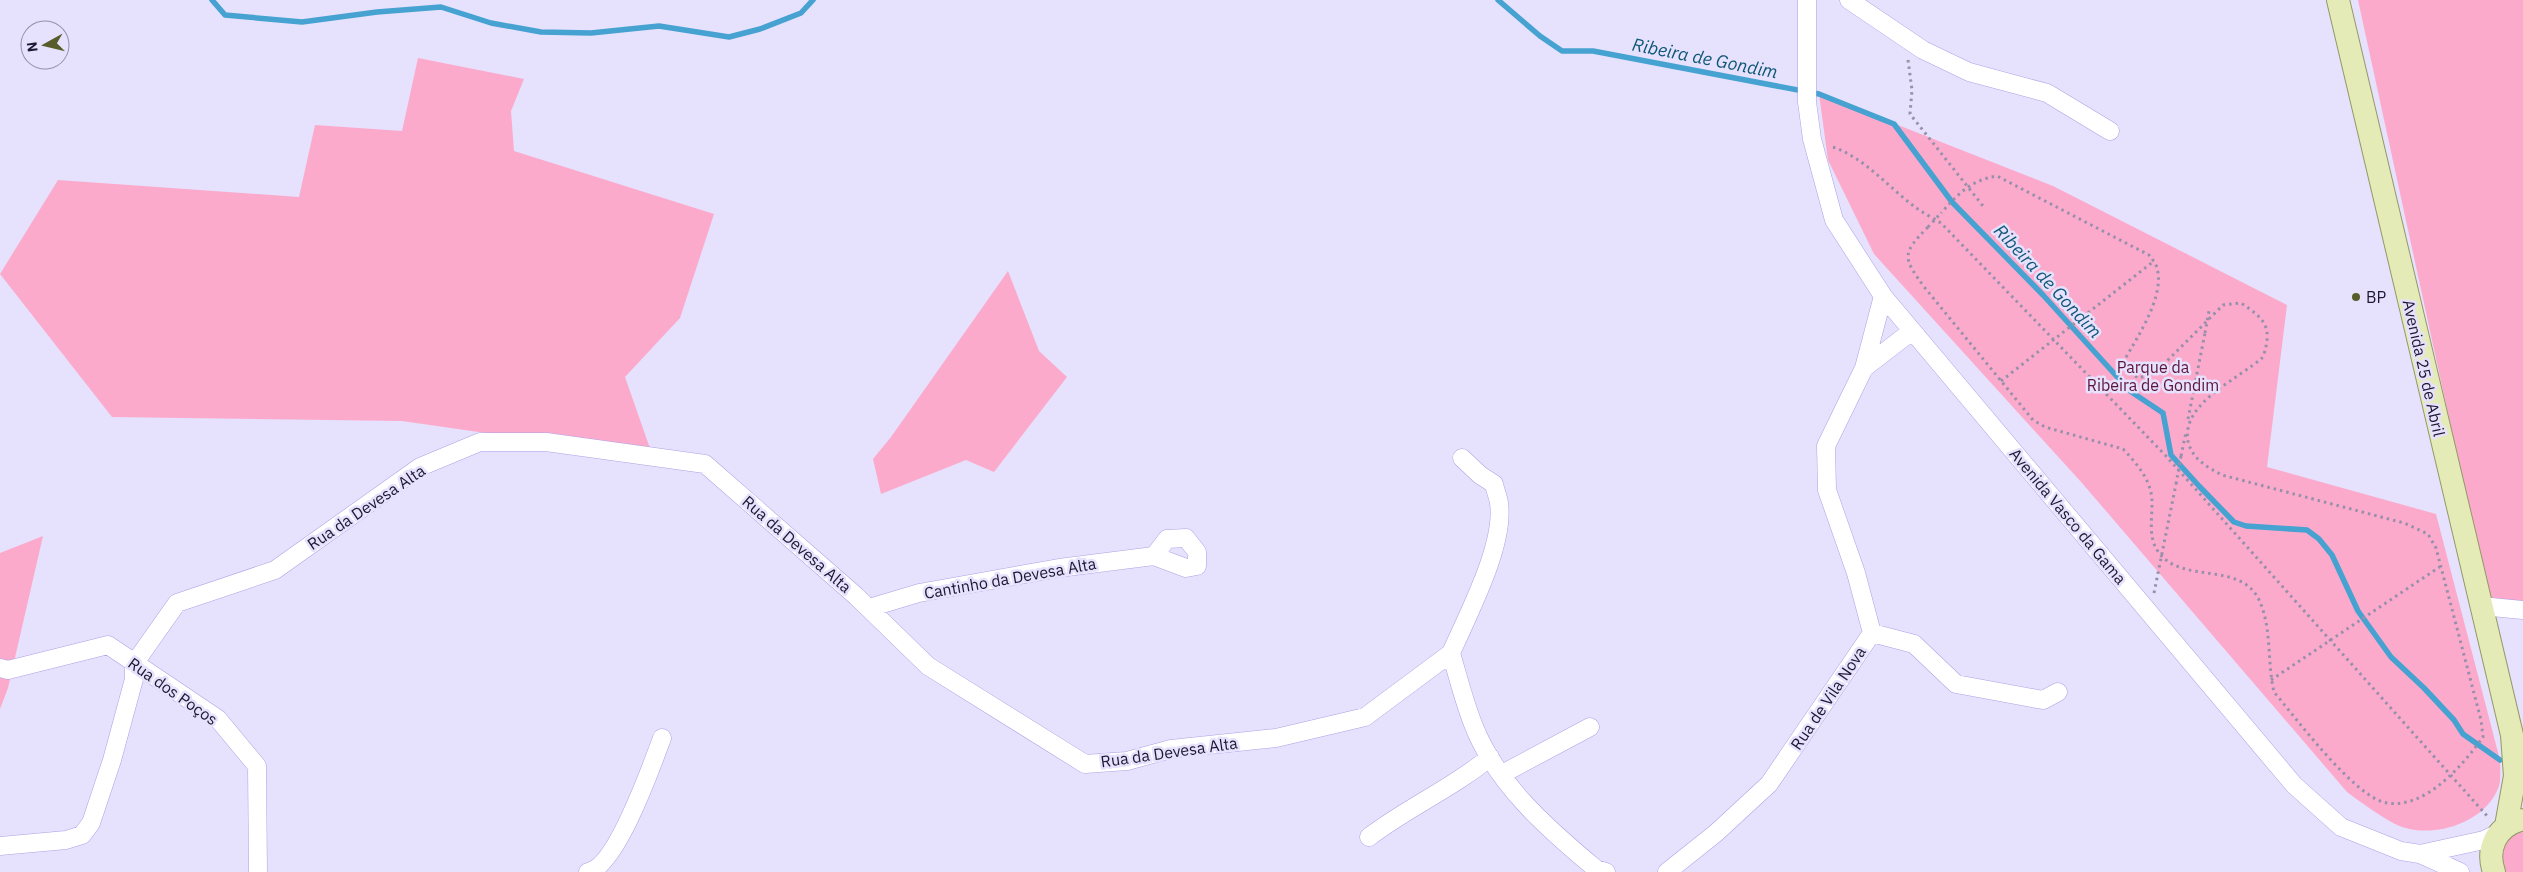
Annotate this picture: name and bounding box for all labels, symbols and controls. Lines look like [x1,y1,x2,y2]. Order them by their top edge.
north arrow [20,20,70,70]
water label: Ribeira de Gondim [1630,33,1780,83]
text: N [23,41,42,53]
water label: Ribeira de Gondim [1989,219,2107,343]
place label: BP [2366,287,2386,307]
marker: BP [2350,291,2362,303]
street label: Avenida 25 de Abril [2399,298,2449,438]
park label: Parque da Ribeira de Gondim [2087,357,2219,395]
street label: Avenida Vasco da Gama [2005,444,2131,588]
street label: Rua da Devesa Alta [303,460,429,554]
street label: Rua da Devesa Alta [738,491,856,597]
street label: Cantinho da Devesa Alta [922,553,1098,603]
street label: Rua de Vila Nova [1786,642,1870,753]
street label: Rua dos Poços [124,653,222,729]
street label: Rua da Devesa Alta [1099,732,1239,772]

